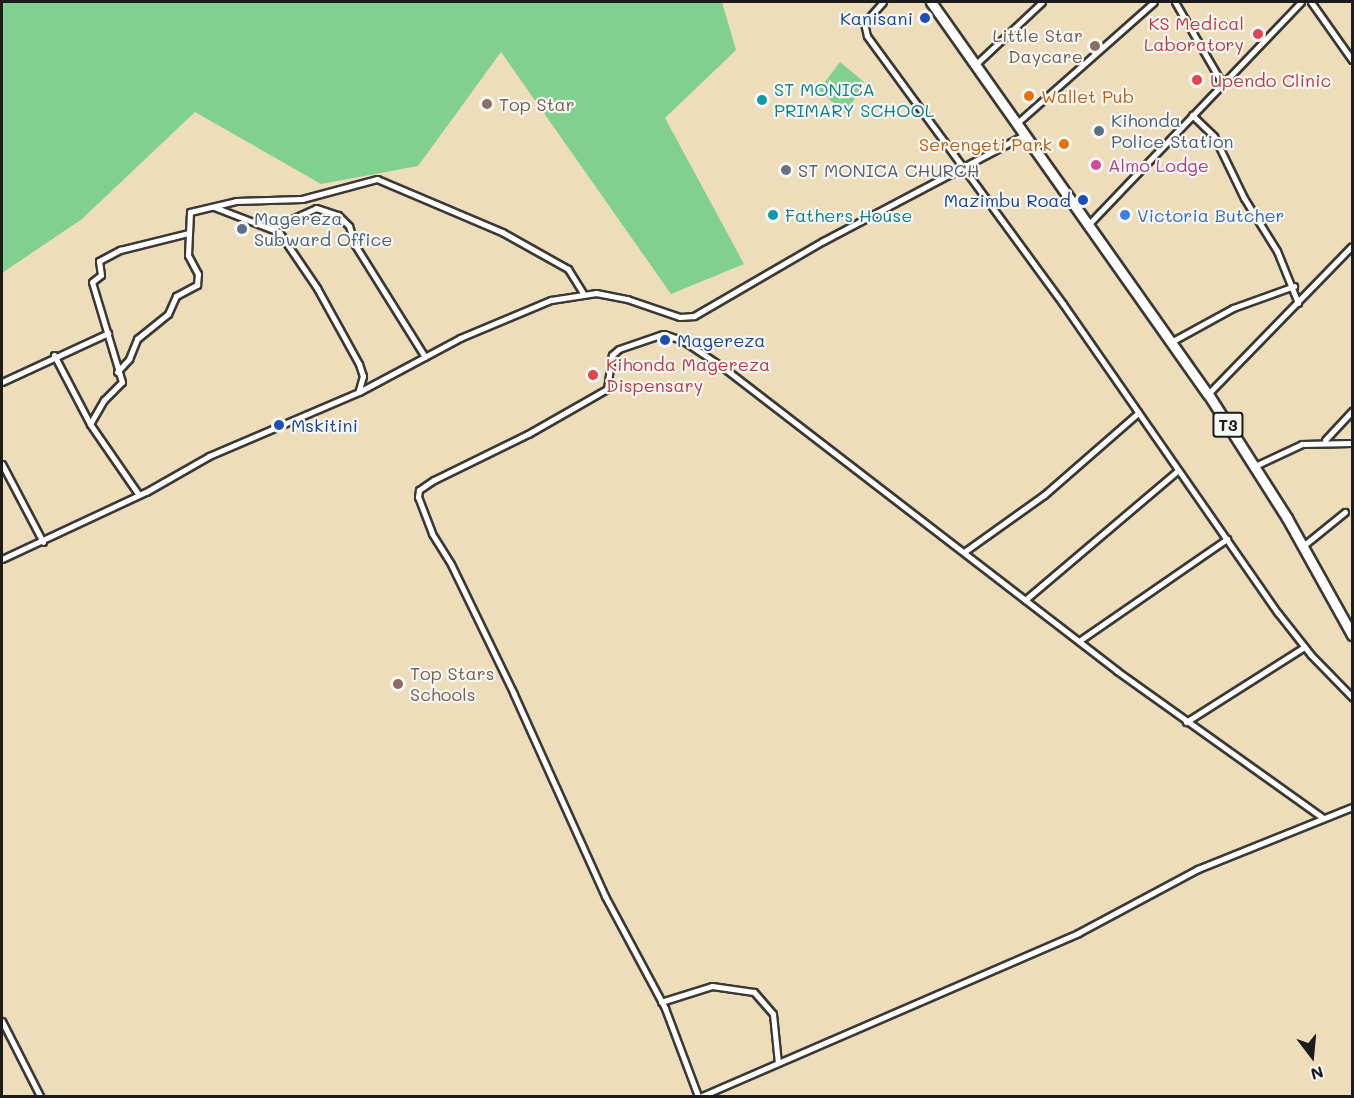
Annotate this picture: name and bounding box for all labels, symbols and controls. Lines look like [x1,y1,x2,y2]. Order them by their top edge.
place label: Kanisani [840,7,913,29]
marker: Kanisani [918,11,932,25]
place label: KS Medical Laboratory [1144,13,1244,56]
place label: Little Star Daycare [992,25,1083,68]
marker: KS Medical Laboratory [1249,25,1267,43]
marker: Little Star Daycare [1088,39,1102,53]
place label: Upendo Clinic [1210,69,1331,91]
marker: Upendo Clinic [1188,71,1206,89]
place label: ST MONICA PRIMARY SCHOOL [774,79,934,122]
place label: Wallet Pub [1041,85,1134,107]
marker: Wallet Pub [1022,89,1036,103]
place label: Top Star [499,93,575,115]
marker: ST MONICA PRIMARY SCHOOL [755,93,769,107]
marker: Top Star [480,97,494,111]
place label: Kihonda Police Station [1111,110,1234,152]
marker: Kihonda Police Station [1092,124,1106,138]
place label: Serengeti Park [919,133,1052,155]
marker: Serengeti Park [1057,137,1071,151]
place label: Almo Lodge [1108,154,1209,176]
marker: Almo Lodge [1089,158,1103,172]
place label: ST MONICA CHURCH [798,159,980,181]
marker: ST MONICA CHURCH [779,163,793,177]
place label: Mazimbu Road [944,189,1071,211]
marker: Mazimbu Road [1076,193,1090,207]
place label: Fathers House [785,204,912,226]
place label: Victoria Butcher [1137,204,1285,226]
place label: Magereza Subward Office [254,208,392,250]
marker: Fathers House [766,208,780,222]
marker: Victoria Butcher [1118,208,1132,222]
marker: Magereza Subward Office [235,222,249,236]
place label: Magereza [677,329,766,351]
marker: Magereza [658,333,672,347]
place label: Kihonda Magereza Dispensary [606,354,770,397]
marker: Kihonda Magereza Dispensary [584,366,602,384]
road number: T3 [1212,412,1244,438]
place label: Mskitini [291,414,358,436]
marker: Mskitini [272,418,286,432]
place label: Top Stars Schools [410,663,495,706]
marker: Top Stars Schools [391,677,405,691]
north arrow [1282,1026,1342,1086]
text: N [1308,1062,1326,1086]

